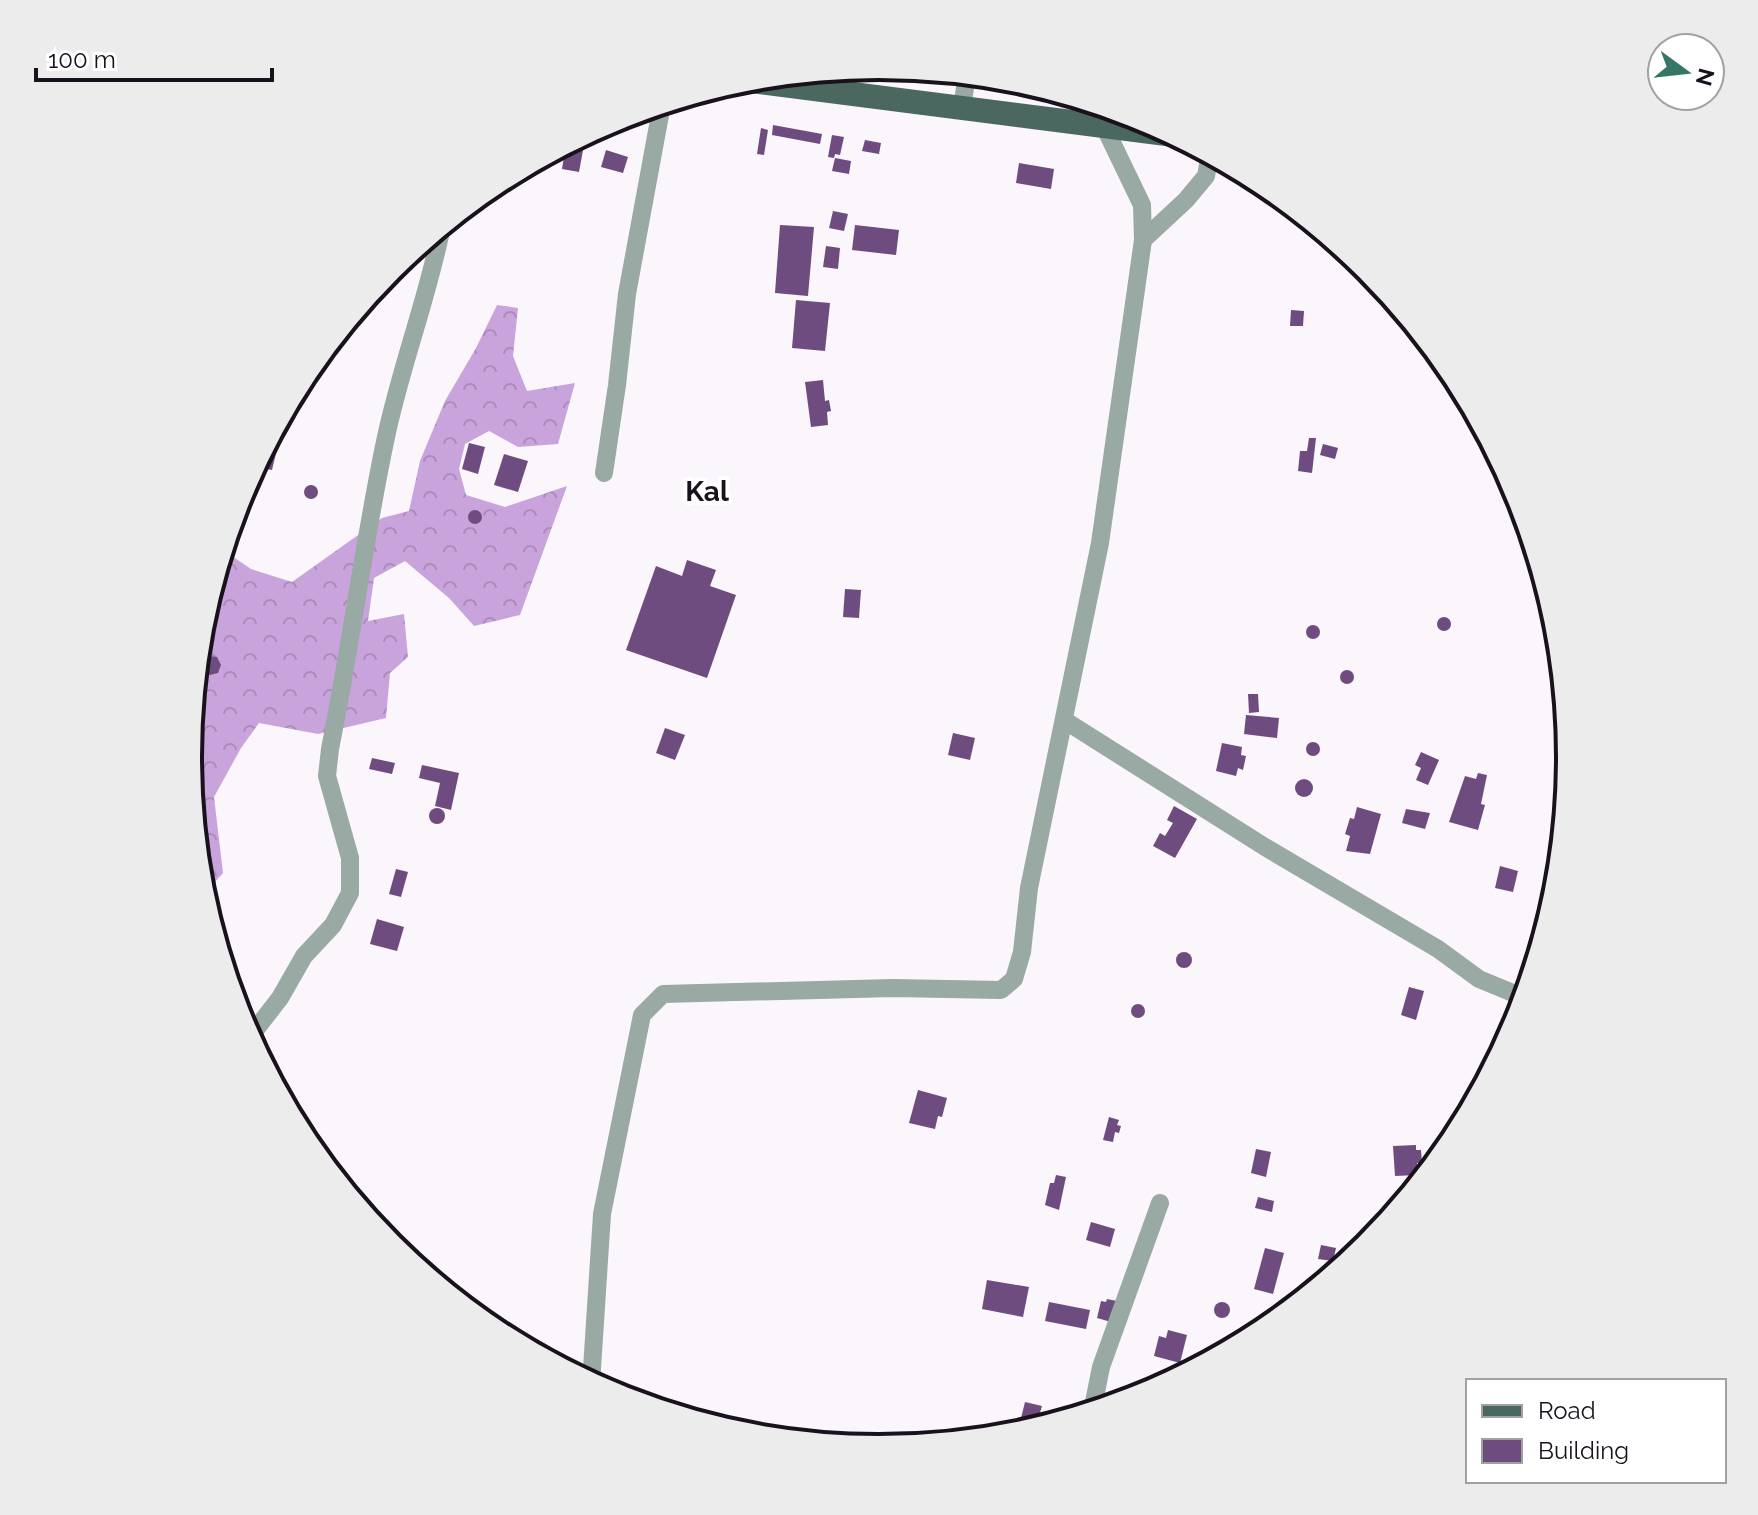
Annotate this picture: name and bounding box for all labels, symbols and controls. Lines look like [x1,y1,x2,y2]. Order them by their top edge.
scale bar [36,32,272,82]
north arrow [1646,32,1726,112]
text: 100 m [48,45,116,74]
text: N [1691,66,1720,89]
district label: Kal [685,475,729,508]
legend [1466,1379,1726,1483]
text: Road [1538,1396,1596,1425]
text: Building [1538,1436,1629,1465]

